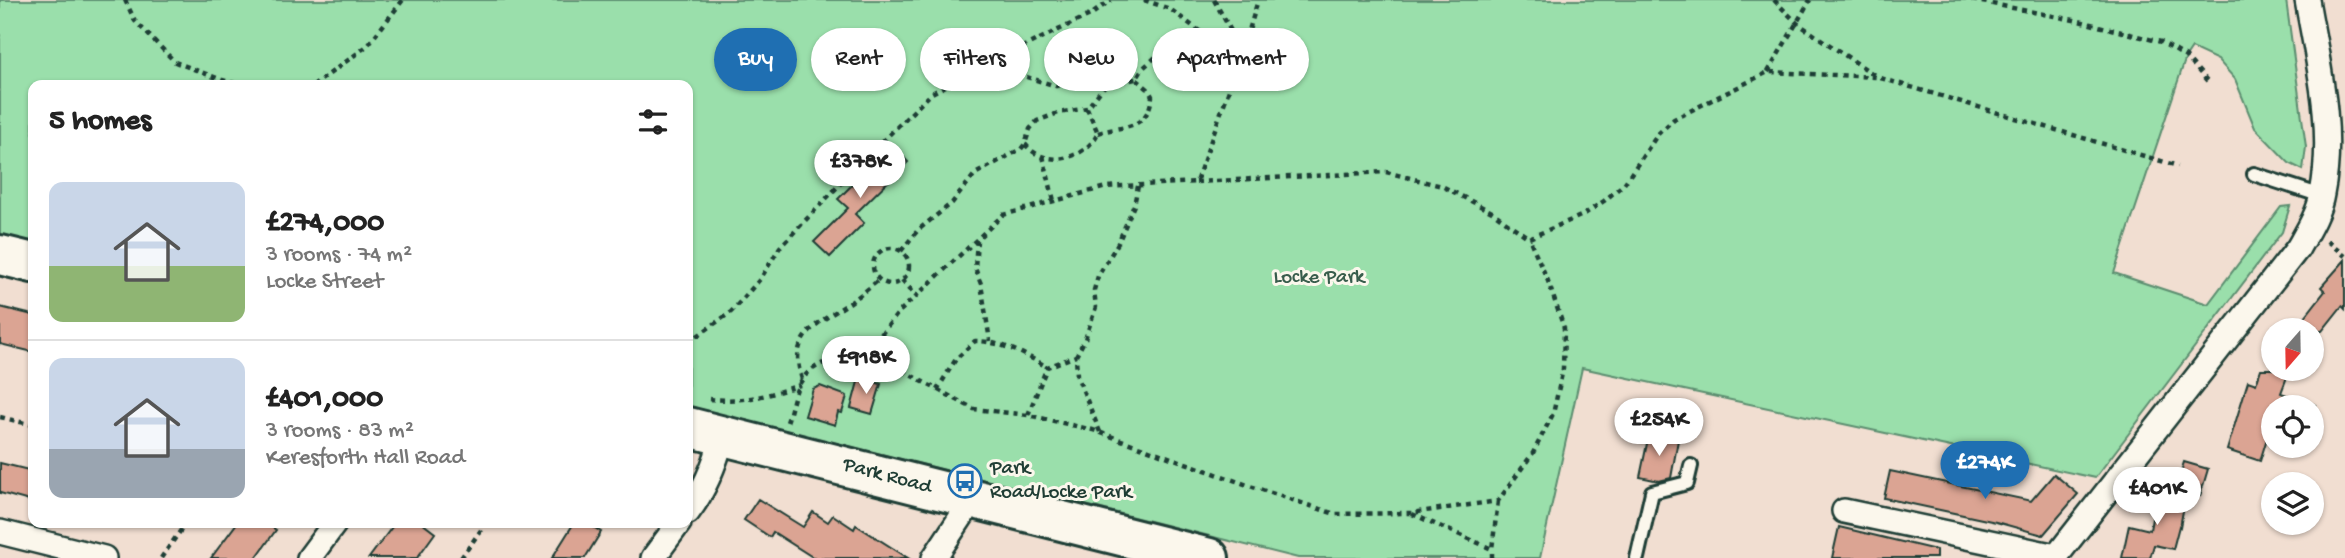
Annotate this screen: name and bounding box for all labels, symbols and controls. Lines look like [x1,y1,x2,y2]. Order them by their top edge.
chip: Buy [714,28,797,91]
chip: Rent [811,28,906,91]
chip: Filters [920,28,1030,91]
chip: New [1044,28,1138,91]
chip: Apartment [1152,28,1309,91]
icon: filters [634,103,672,141]
text: 5 homes [49,105,151,140]
pin: £378K [811,140,909,200]
text: £378K [830,149,890,176]
text: £274,000 [266,207,384,242]
icon: home [105,210,189,294]
text: 3 rooms · 74 m² [266,242,412,269]
park label: Locke Park [1274,266,1367,291]
text: Locke Street [266,269,383,296]
north arrow [2261,318,2324,382]
map controls [2261,318,2324,535]
pin: £918K [817,336,915,396]
text: £918K [838,345,894,372]
text: £401,000 [266,383,383,418]
icon: home [105,386,189,470]
button: locate [2261,395,2324,458]
pin: £254K [1610,398,1708,458]
text: £254K [1630,407,1688,434]
text: 3 rooms · 83 m² [266,418,414,445]
pin: £274K [1936,442,2034,501]
text: Keresforth Hall Road [266,445,465,472]
text: £274K [1957,450,2014,477]
street label: Park Road [839,453,936,501]
place label: Park Road/Locke Park [989,457,1134,506]
bus stop icon: Park Road/Locke Park [946,462,984,500]
pin: £401K [2108,468,2206,527]
button: layers [2261,472,2324,535]
text: £401K [2129,476,2185,503]

